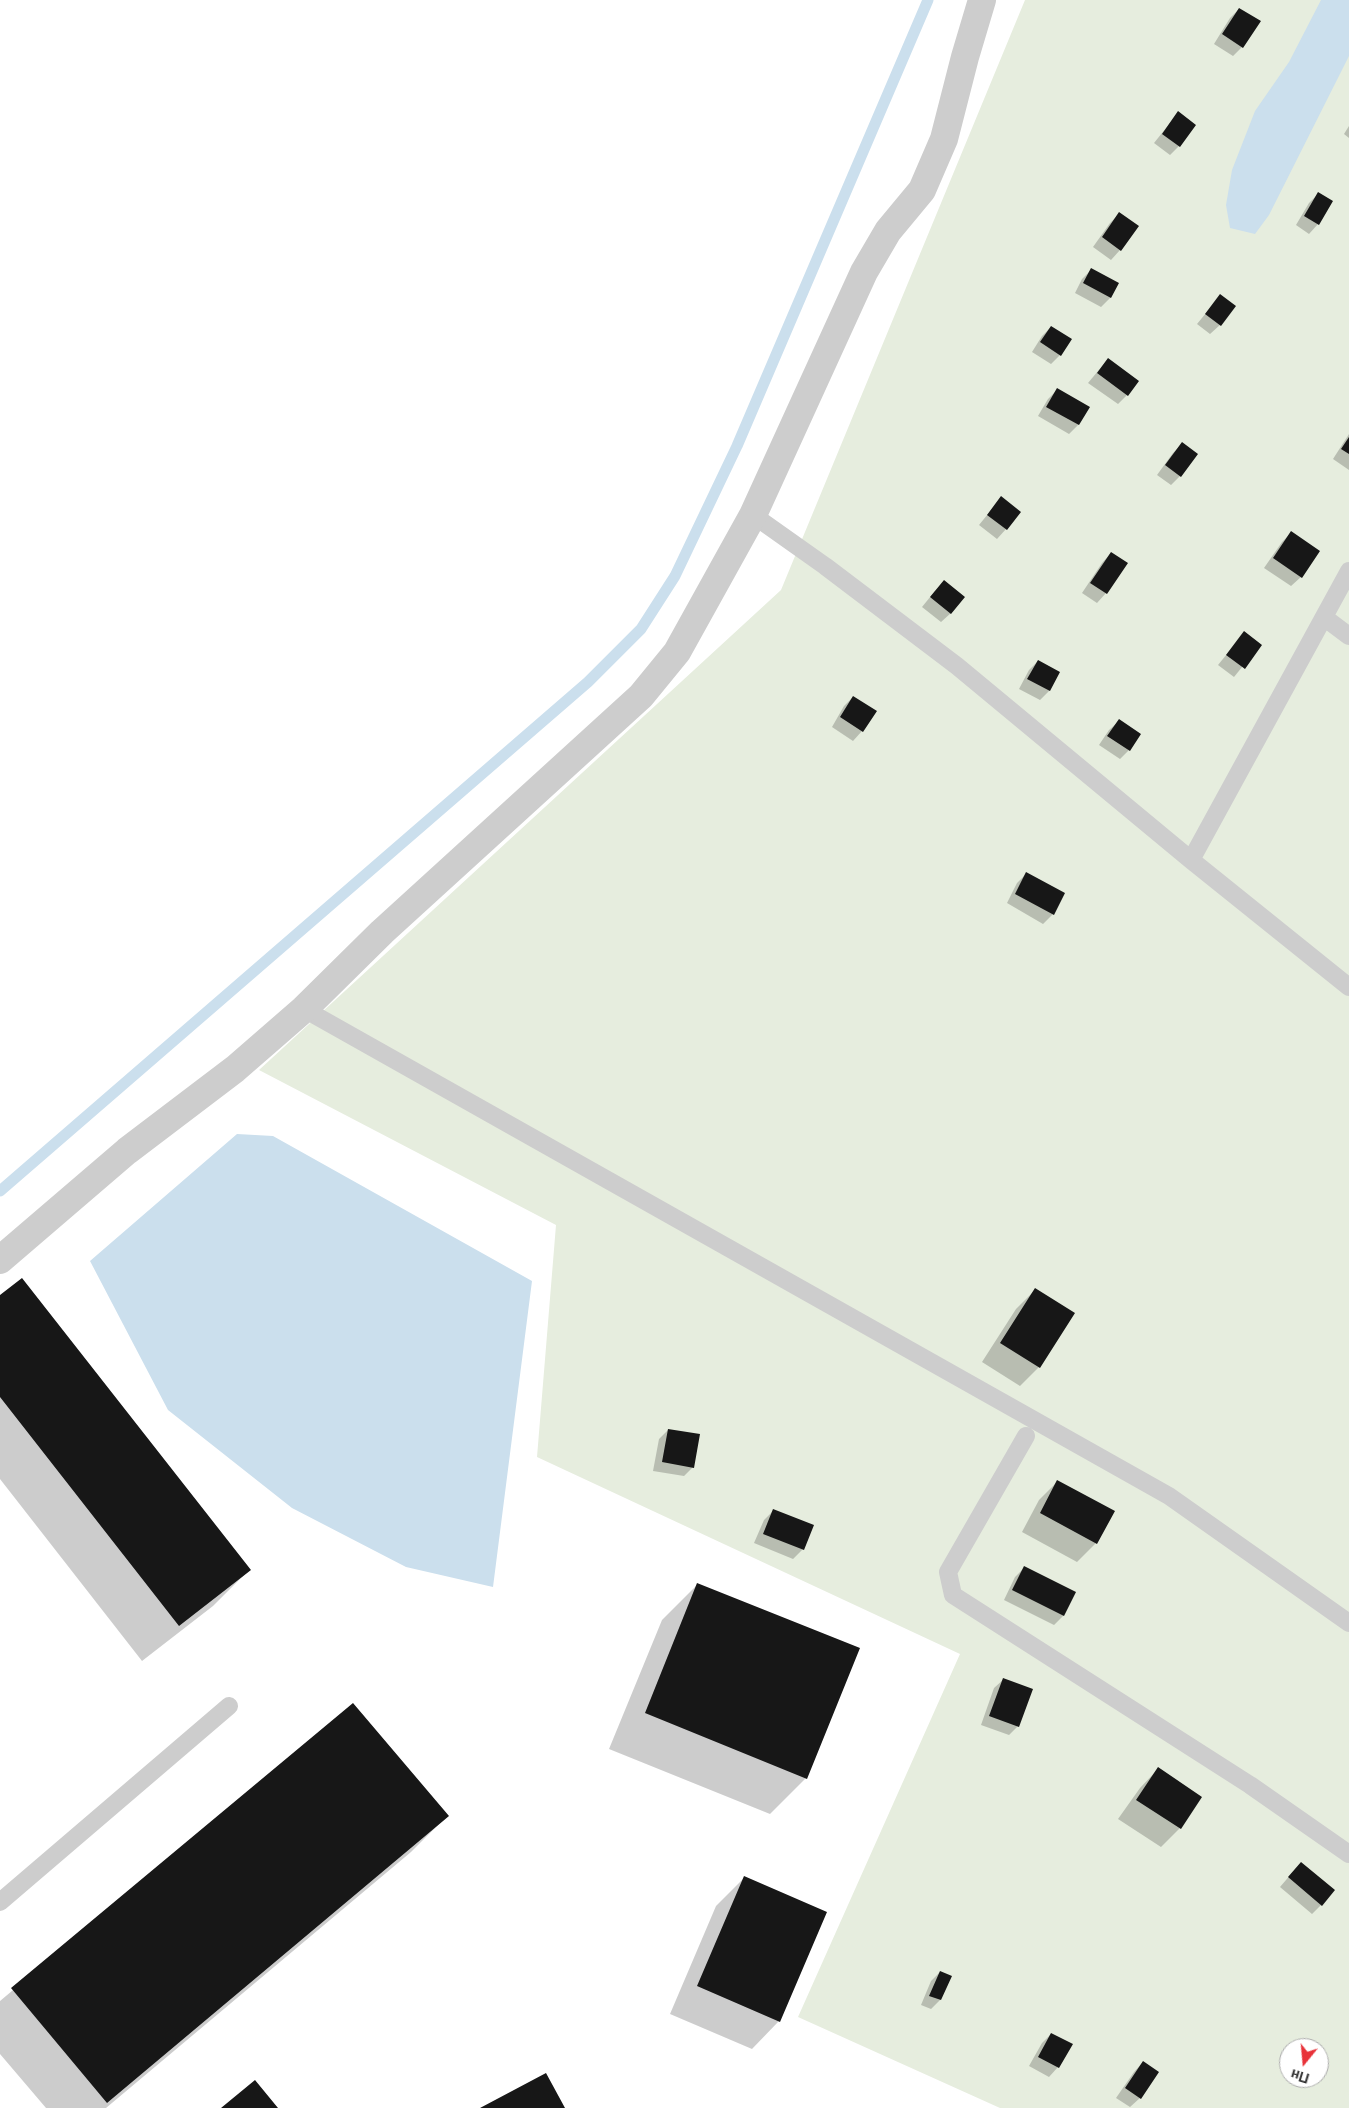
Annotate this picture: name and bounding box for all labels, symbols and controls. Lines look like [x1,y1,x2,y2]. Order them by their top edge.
north arrow [1279,2038,1329,2088]
text: Пн [1289,2066,1311,2087]

